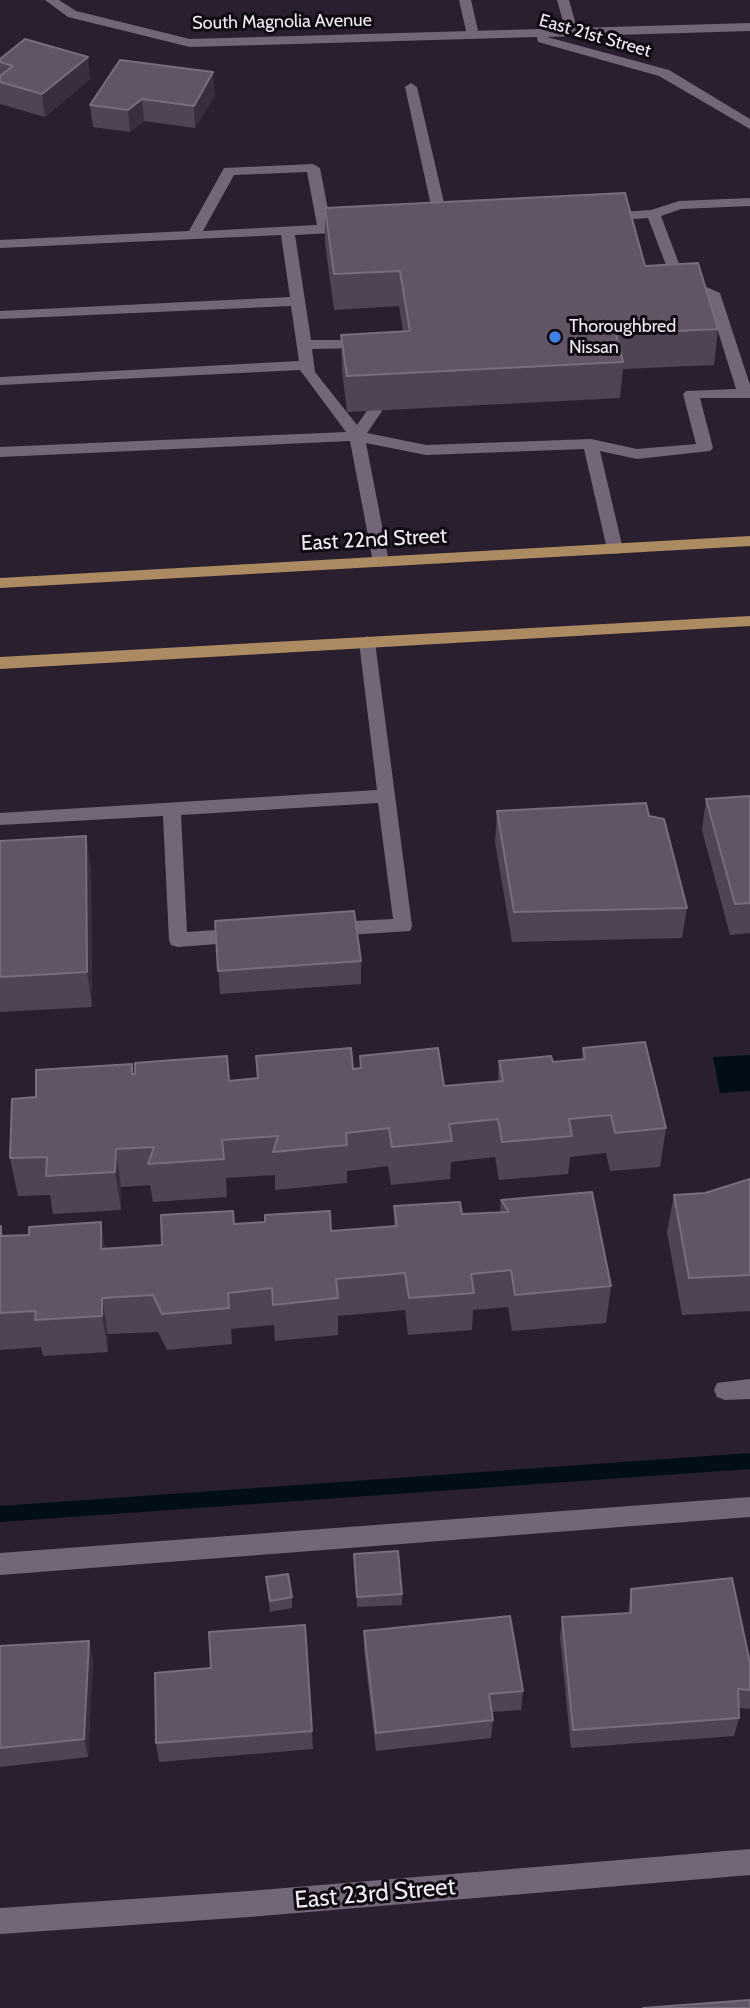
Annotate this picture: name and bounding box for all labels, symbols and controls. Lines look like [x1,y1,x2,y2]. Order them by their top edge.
street label: South Magnolia Avenue [192,10,372,34]
street label: East 21st Street [537,10,653,62]
place label: Thoroughbred Nissan [569,316,676,358]
marker: Thoroughbred Nissan [547,329,563,345]
street label: East 22nd Street [300,524,448,556]
street label: East 23rd Street [293,1873,457,1915]

